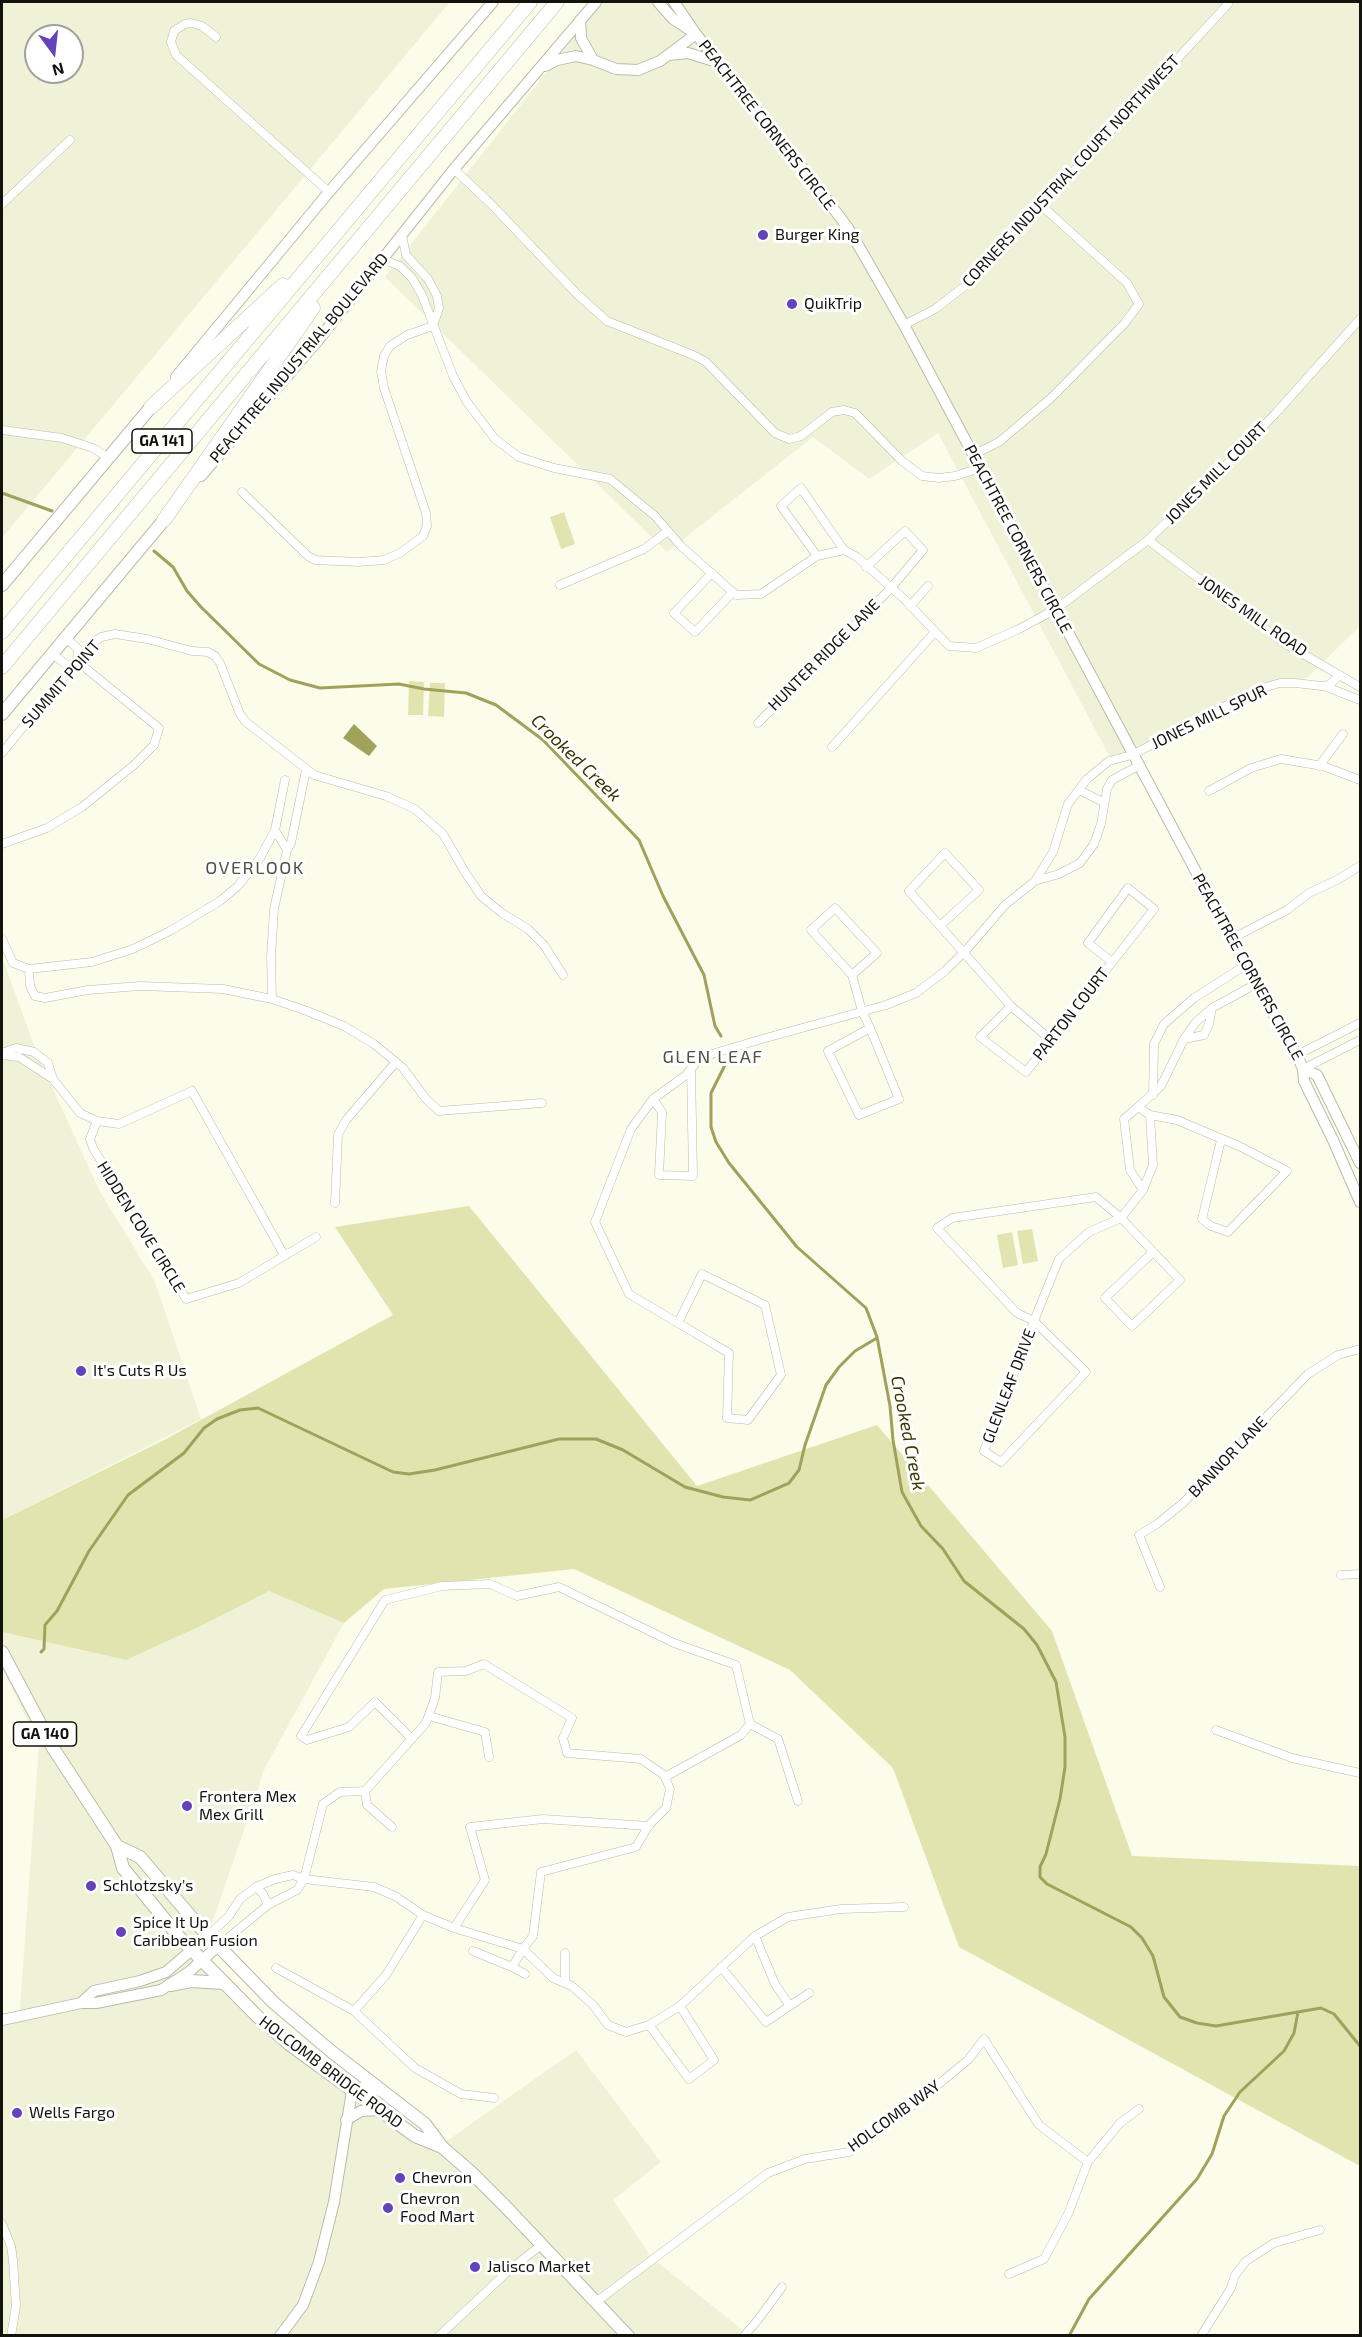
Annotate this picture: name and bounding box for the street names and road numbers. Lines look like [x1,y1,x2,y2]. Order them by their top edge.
street label: PEACHTREE CORNERS CIRCLE [695,36,839,214]
street label: CORNERS INDUSTRIAL COURT NORTHWEST [958,51,1184,291]
street label: PEACHTREE INDUSTRIAL BOULEVARD [206,249,392,467]
street label: JONES MILL COURT [1161,418,1271,528]
road number: GA 141 [132,429,192,453]
street label: PEACHTREE CORNERS CIRCLE [960,442,1076,636]
street label: JONES MILL ROAD [1195,571,1311,661]
street label: HUNTER RIDGE LANE [764,595,884,715]
street label: SUMMIT POINT [18,636,104,732]
street label: JONES MILL SPUR [1148,681,1270,753]
street label: PEACHTREE CORNERS CIRCLE [1189,870,1307,1064]
street label: PARTON COURT [1029,964,1113,1064]
street label: HIDDEN COVE CIRCLE [93,1158,189,1296]
street label: GLENLEAF DRIVE [978,1326,1040,1446]
street label: BANNOR LANE [1185,1413,1271,1501]
road number: GA 140 [14,1722,76,1746]
street label: HOLCOMB BRIDGE ROAD [255,2012,407,2132]
street label: HOLCOMB WAY [844,2076,944,2156]

